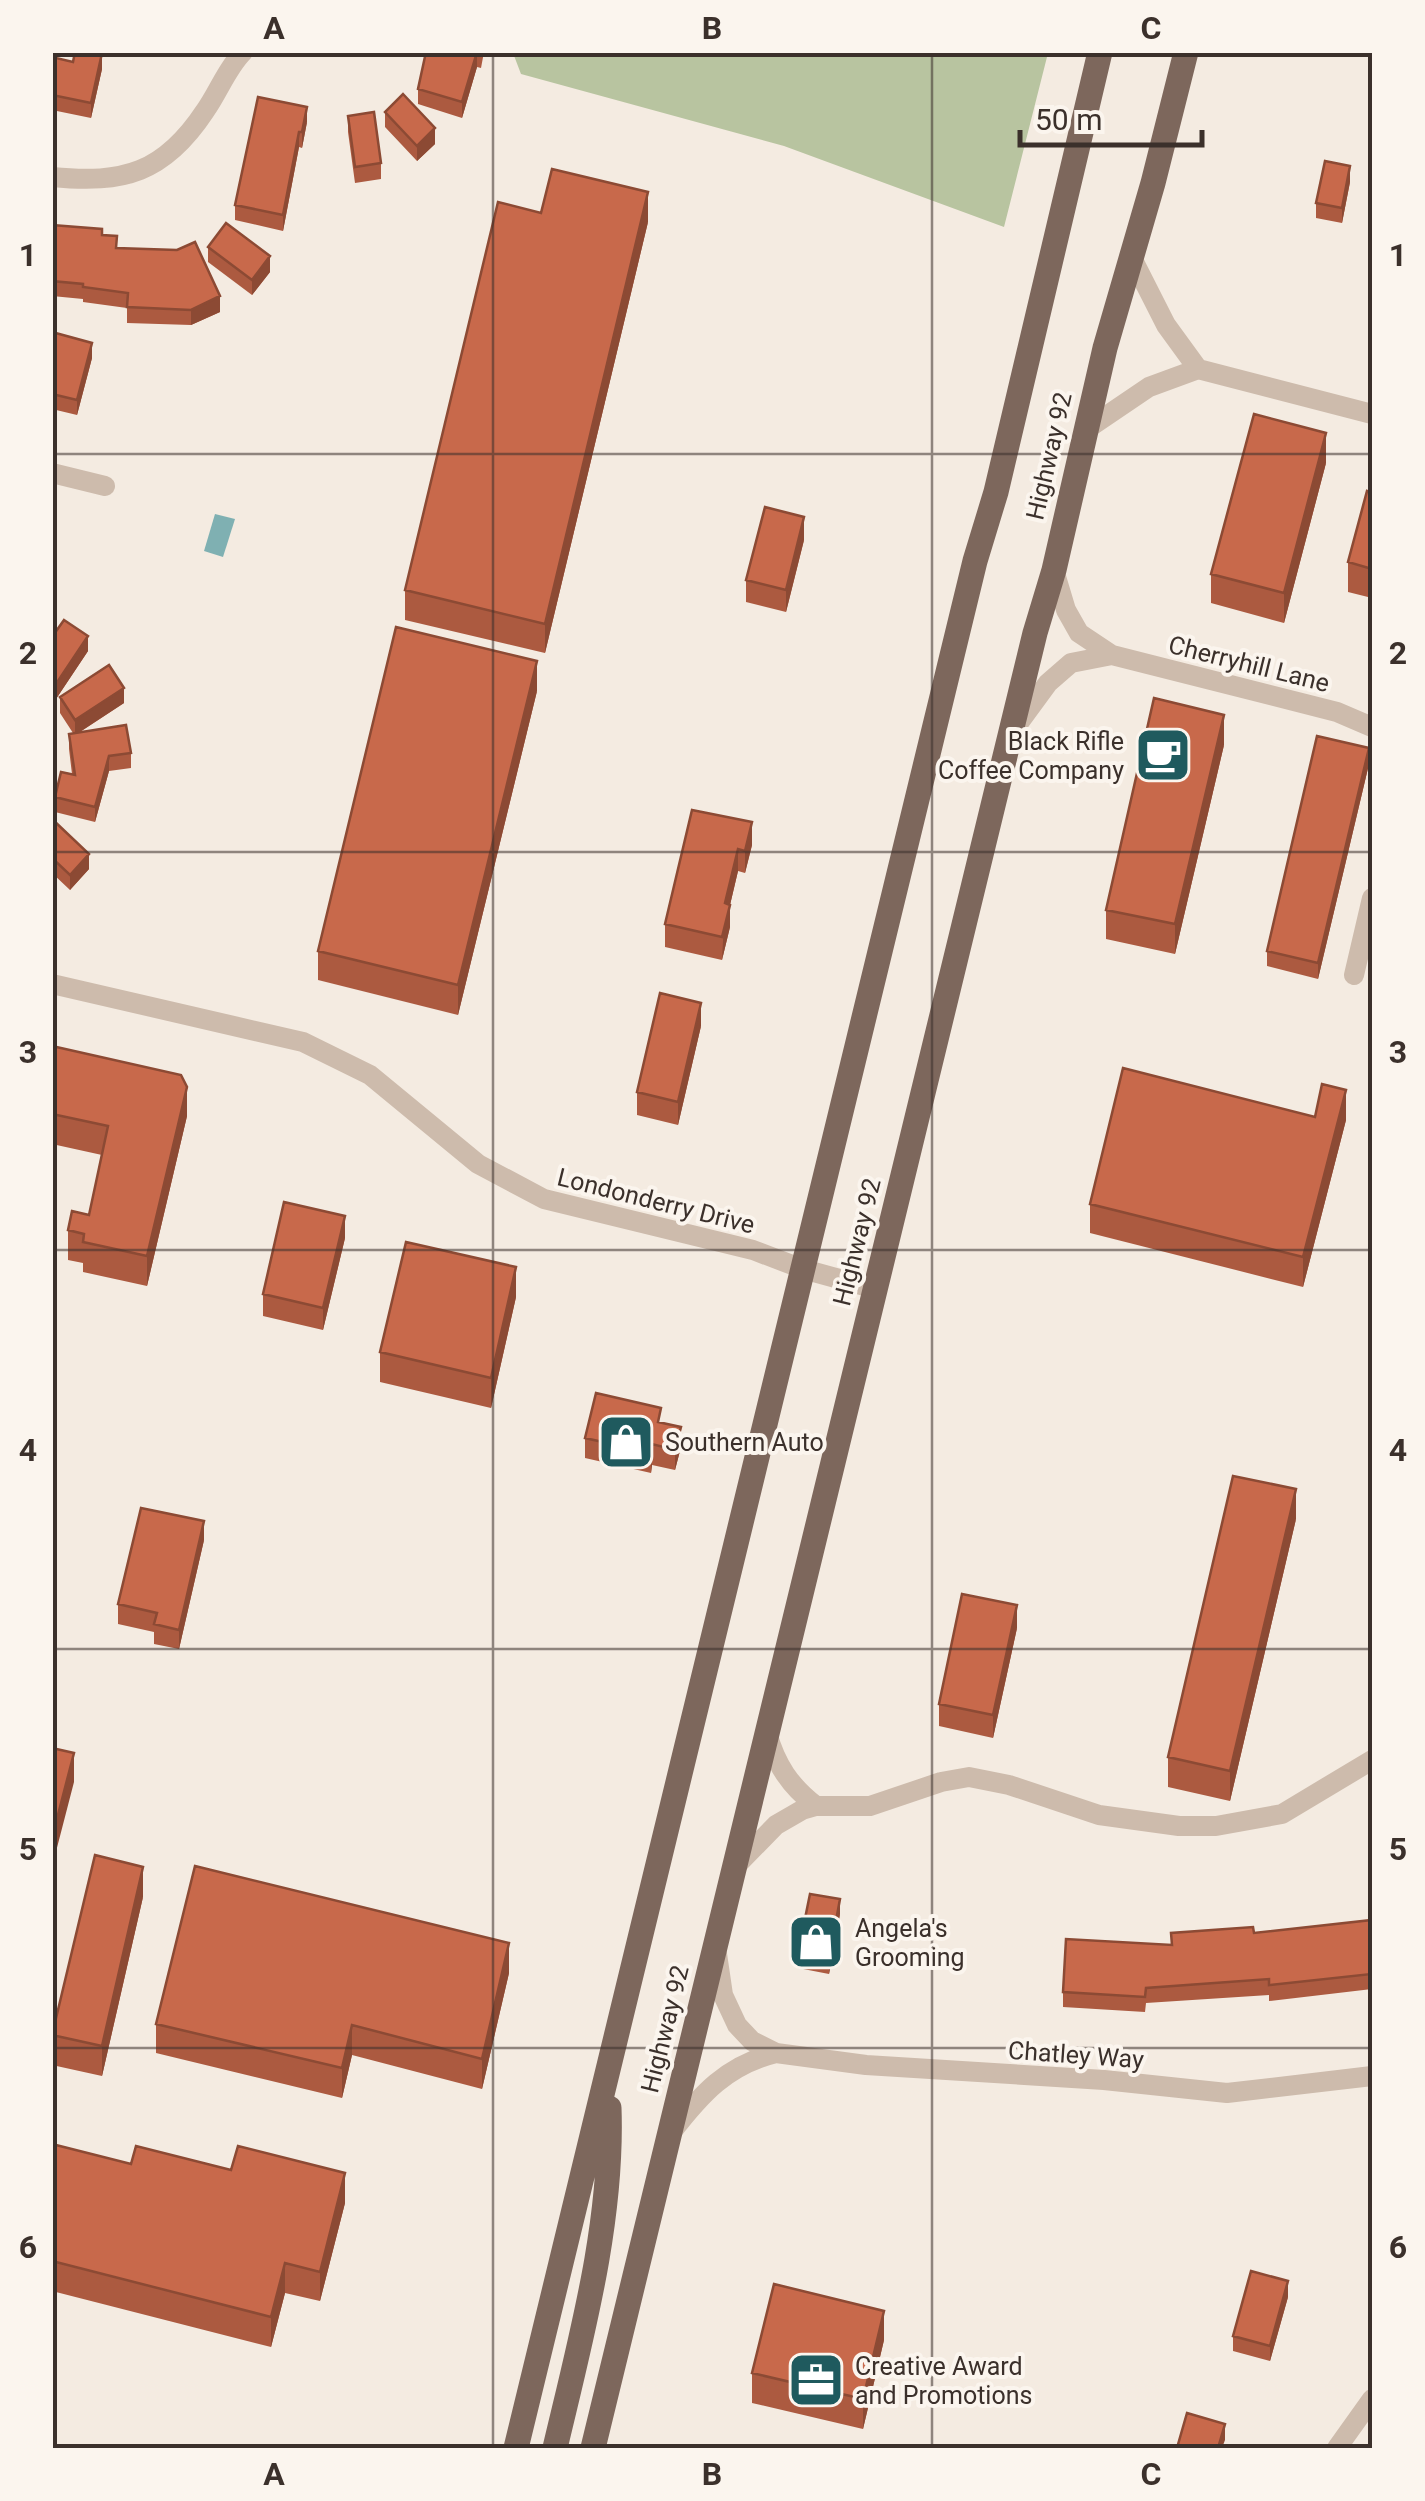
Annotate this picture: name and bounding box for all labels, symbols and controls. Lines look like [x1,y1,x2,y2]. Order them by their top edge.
text: A [263,9,285,47]
text: B [702,9,722,47]
text: C [1141,9,1161,47]
scale bar [1020,85,1202,147]
text: 50 m [1035,102,1102,137]
text: 1 [19,236,37,274]
text: 1 [1389,236,1407,274]
street label: Highway 92 [1020,389,1078,523]
street label: Cherryhill Lane [1166,630,1332,698]
text: 2 [19,634,37,672]
text: 2 [1389,634,1407,672]
cafe icon: Black Rifle Coffee Company [1133,725,1193,785]
place label: Black Rifle Coffee Company [938,727,1124,785]
text: 3 [19,1033,37,1071]
text: 3 [1389,1033,1407,1071]
street label: Londonderry Drive [554,1162,758,1240]
street label: Highway 92 [827,1175,887,1309]
shop icon: Southern Auto [596,1412,656,1472]
place label: Southern Auto [665,1428,824,1457]
text: 4 [19,1431,37,1469]
text: 4 [1389,1431,1407,1469]
text: 5 [19,1830,37,1868]
text: 5 [1389,1830,1407,1868]
shop icon: Angela's Grooming [786,1912,846,1972]
place label: Angela's Grooming [855,1914,965,1972]
street label: Highway 92 [635,1962,695,2096]
street label: Chatley Way [1007,2036,1145,2074]
text: 6 [19,2228,37,2266]
text: 6 [1389,2228,1407,2266]
office icon: Creative Award and Promotions [786,2350,846,2410]
place label: Creative Award and Promotions [855,2352,1032,2410]
text: A [263,2455,285,2493]
text: B [702,2455,722,2493]
text: C [1141,2455,1161,2493]

